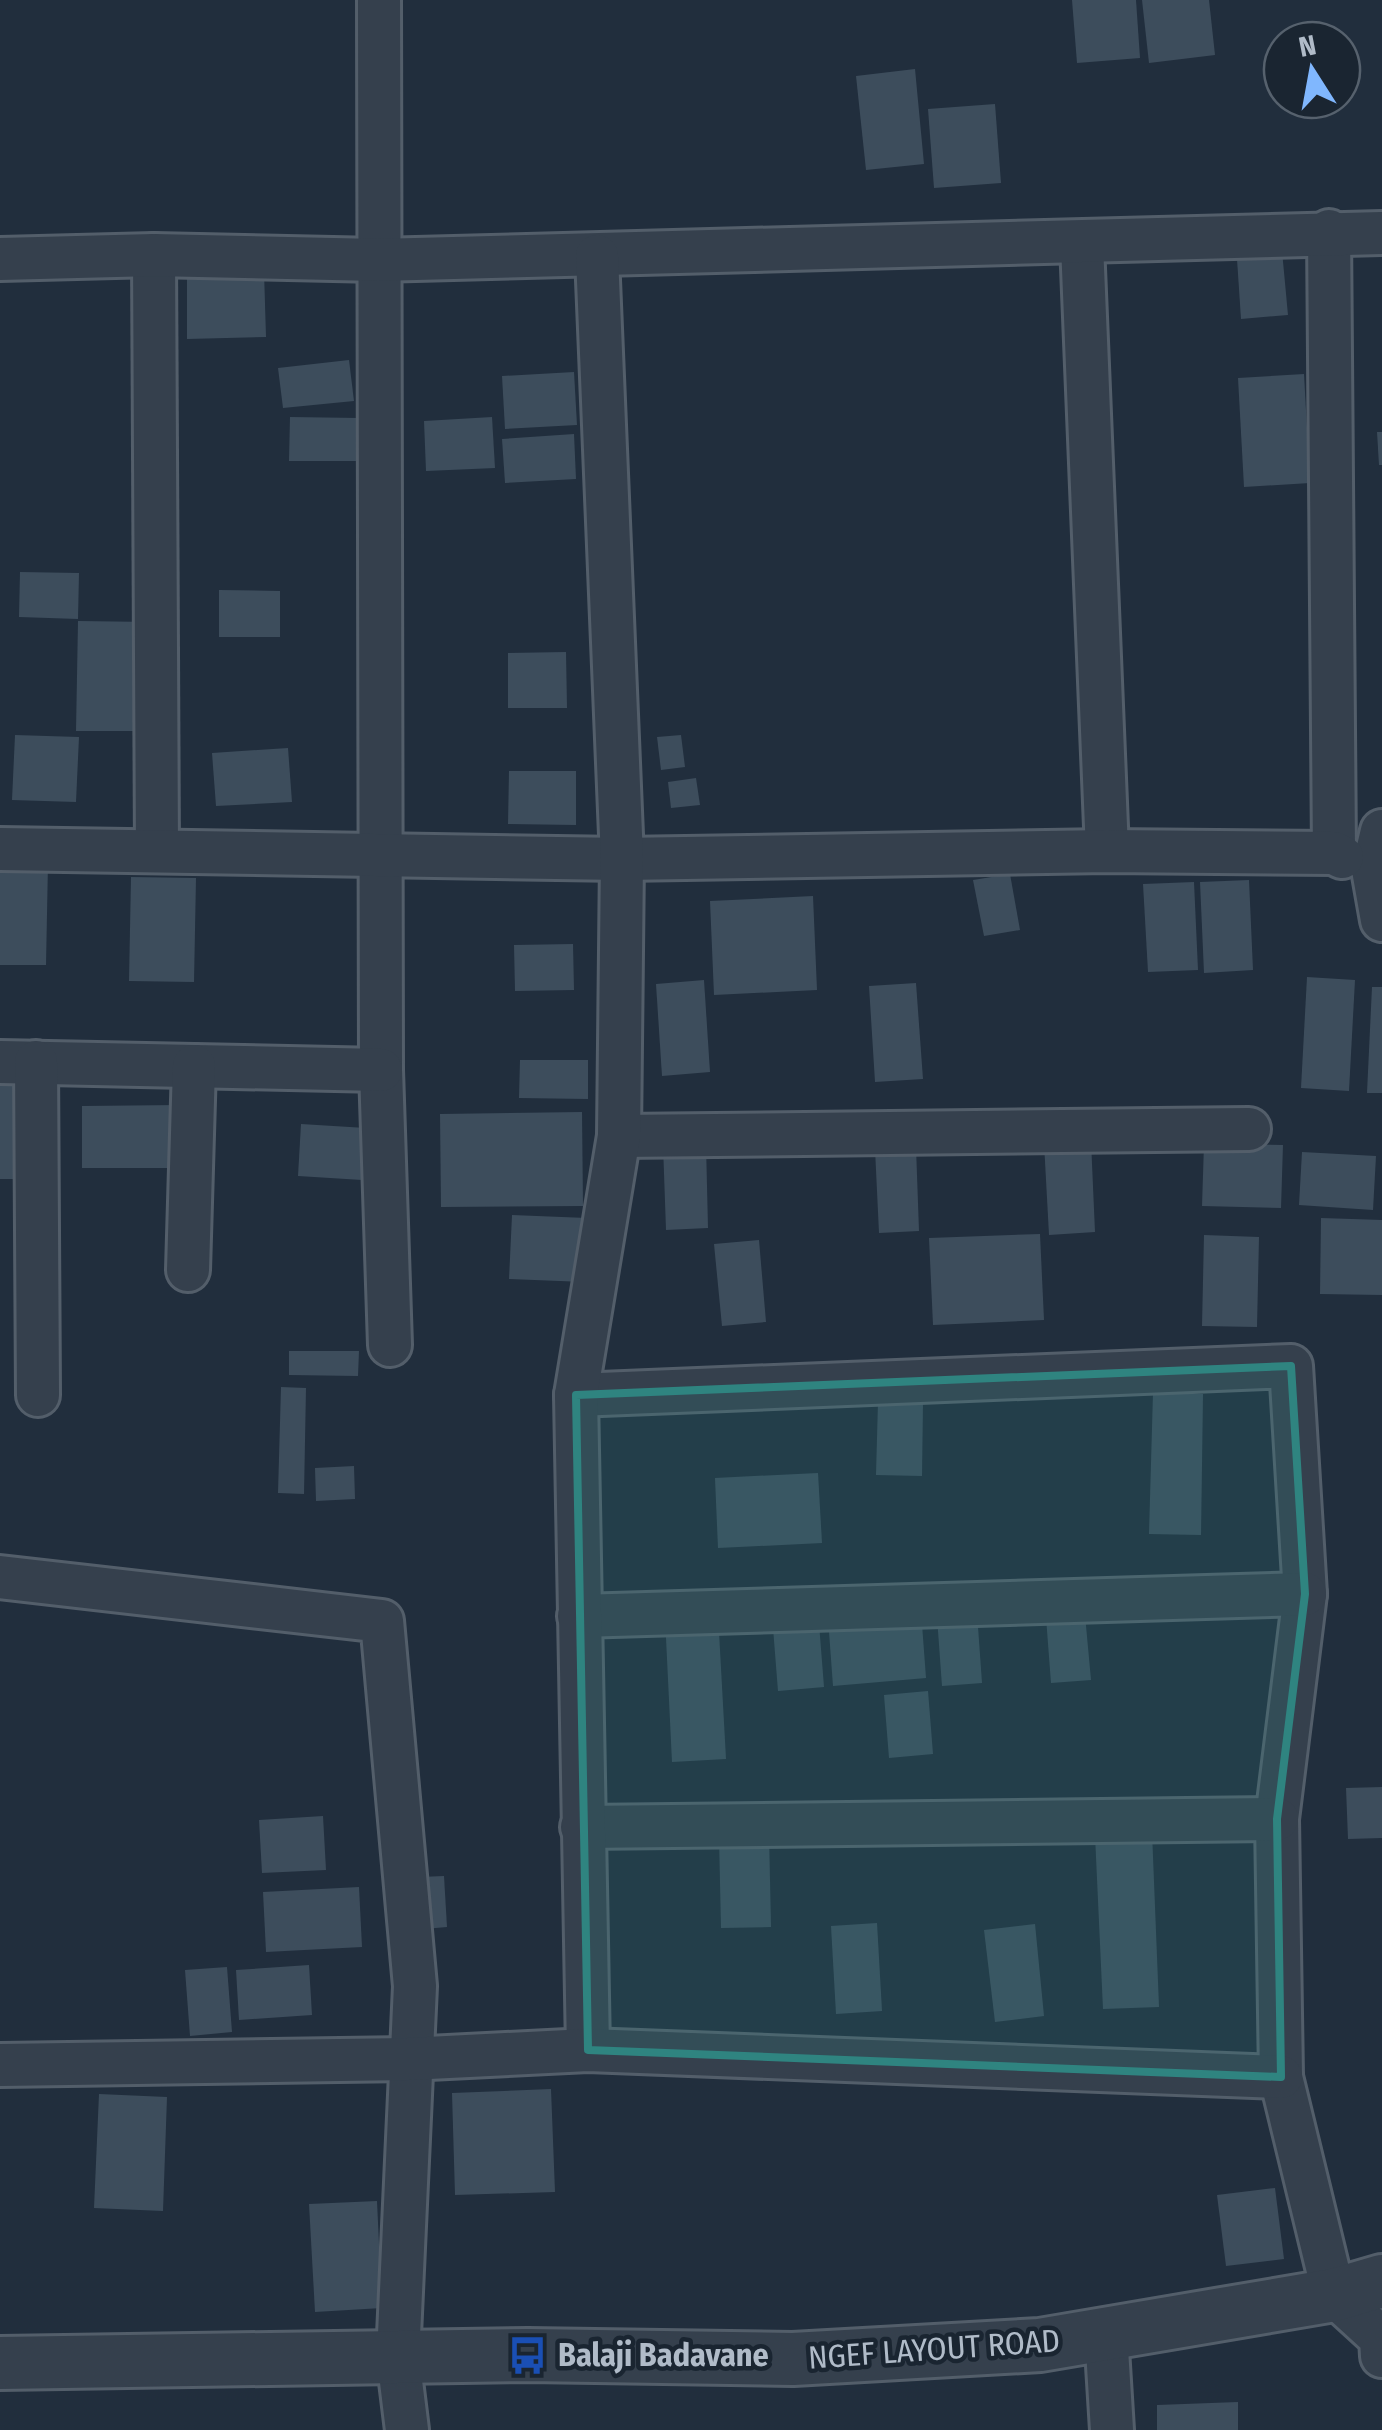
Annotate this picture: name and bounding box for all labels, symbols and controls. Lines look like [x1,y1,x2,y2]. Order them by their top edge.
north arrow [1262,20,1362,120]
text: N [1296,28,1319,64]
street label: NGEF LAYOUT ROAD [807,2321,1061,2377]
bus stop icon: Balaji Badavane [507,2334,549,2376]
place label: Balaji Badavane [558,2336,769,2374]

